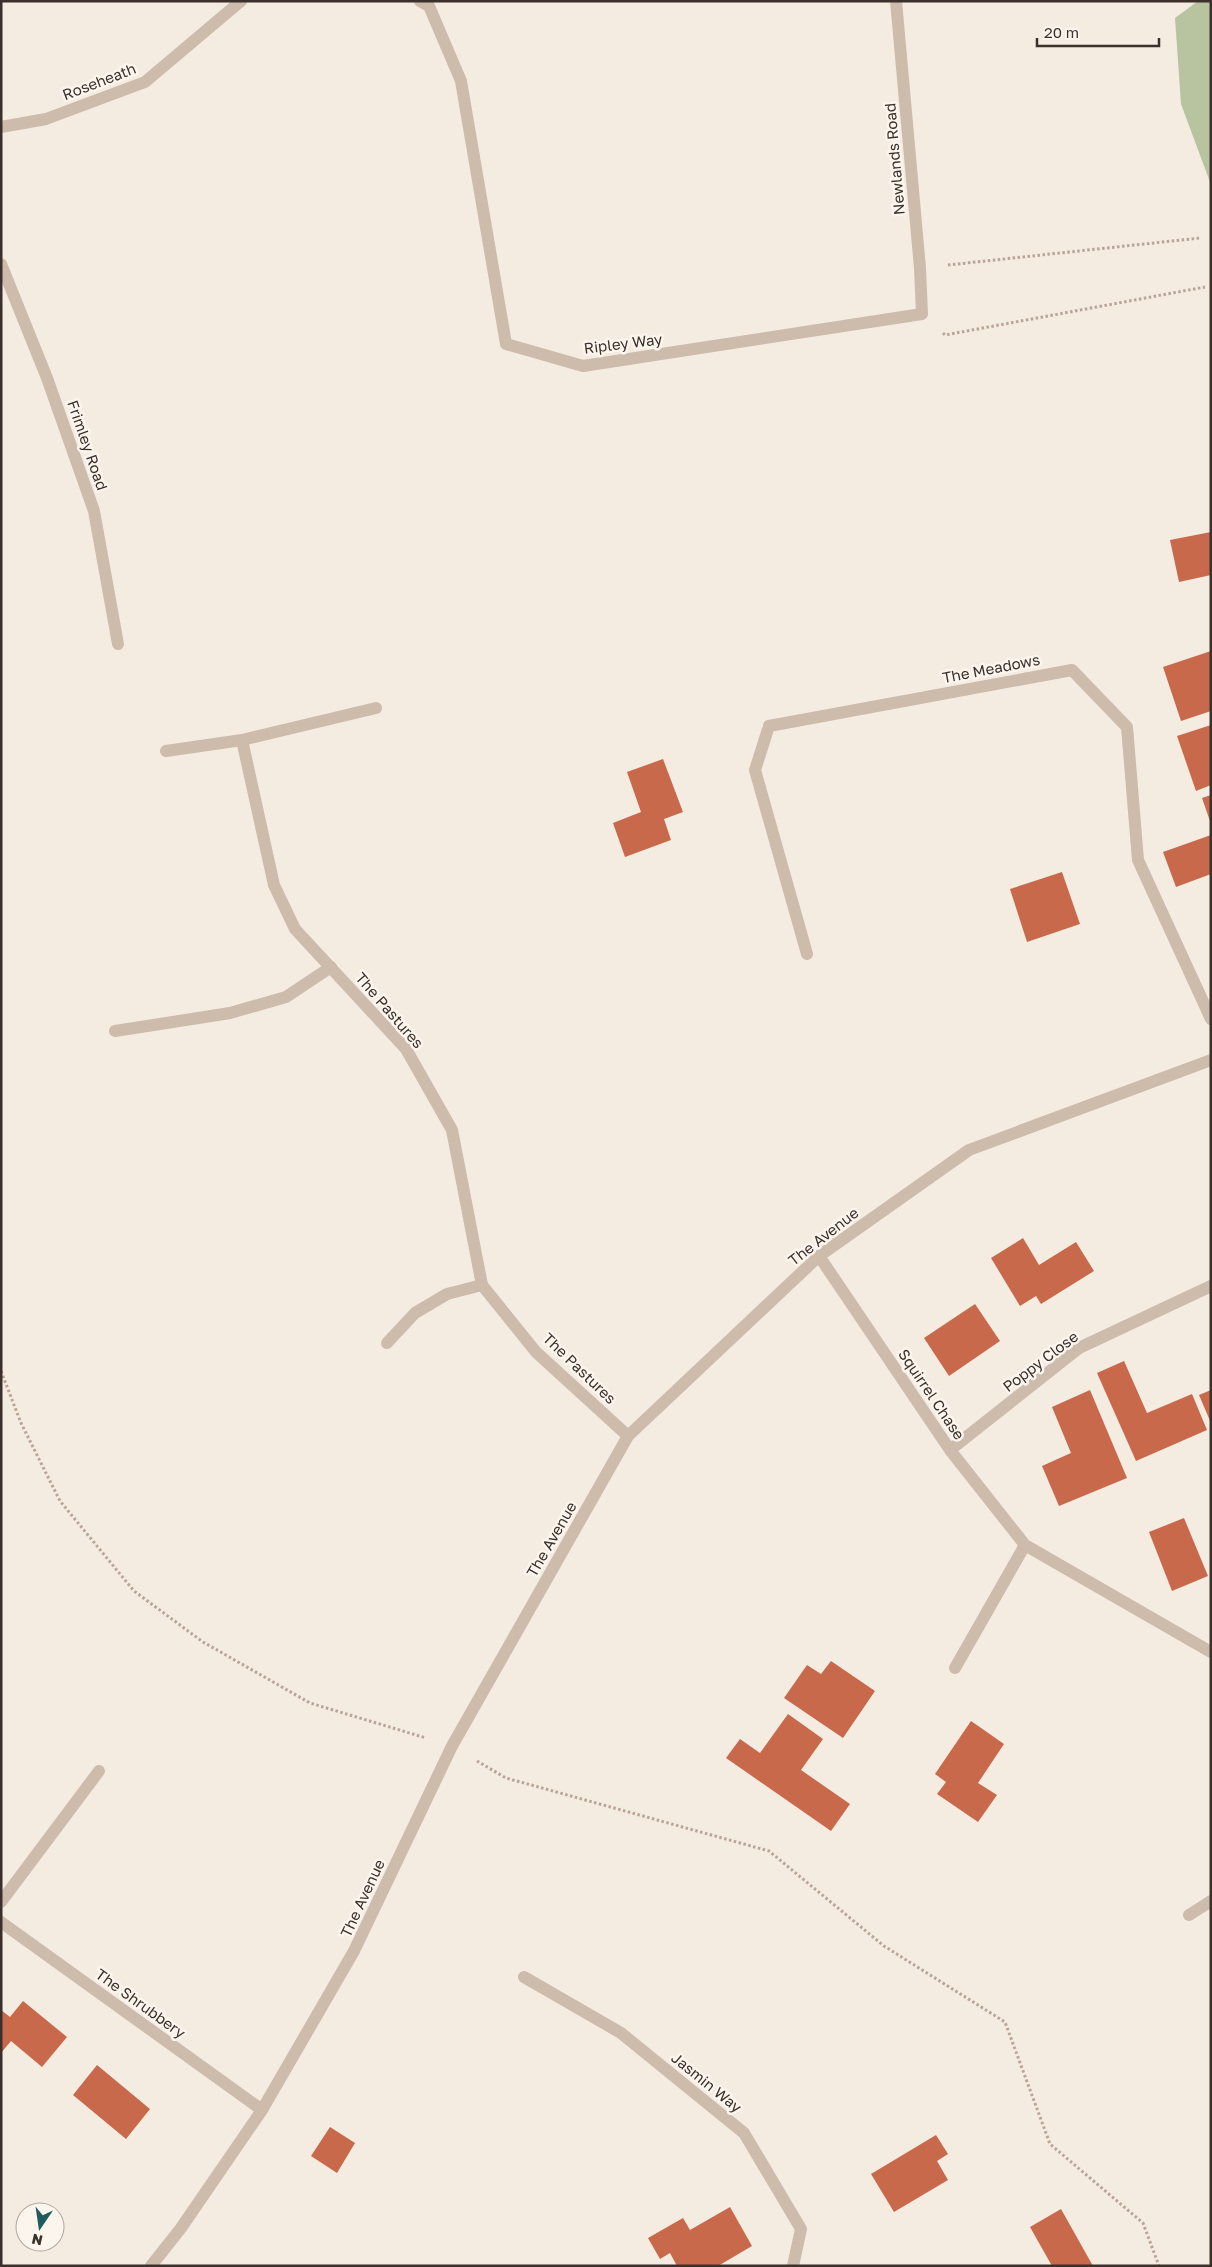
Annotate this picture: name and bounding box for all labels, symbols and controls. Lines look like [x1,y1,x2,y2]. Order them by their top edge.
scale bar [1037,15,1160,47]
text: 20 m [1044,23,1079,41]
street label: Roseheath [60,59,138,103]
street label: Newlands Road [880,102,908,216]
street label: Ripley Way [583,329,664,357]
street label: Frimley Road [64,398,112,492]
street label: The Meadows [941,650,1041,686]
street label: The Pastures [352,968,428,1052]
street label: The Avenue [784,1203,862,1269]
street label: Poppy Close [999,1327,1081,1395]
street label: The Pastures [540,1329,620,1407]
street label: Squirrel Chase [895,1345,969,1443]
street label: The Avenue [522,1498,580,1580]
street label: The Avenue [336,1856,388,1940]
street label: The Shrubbery [93,1964,190,2042]
street label: Jasmin Way [668,2048,746,2116]
north arrow [15,2202,65,2252]
text: N [30,2231,44,2250]

